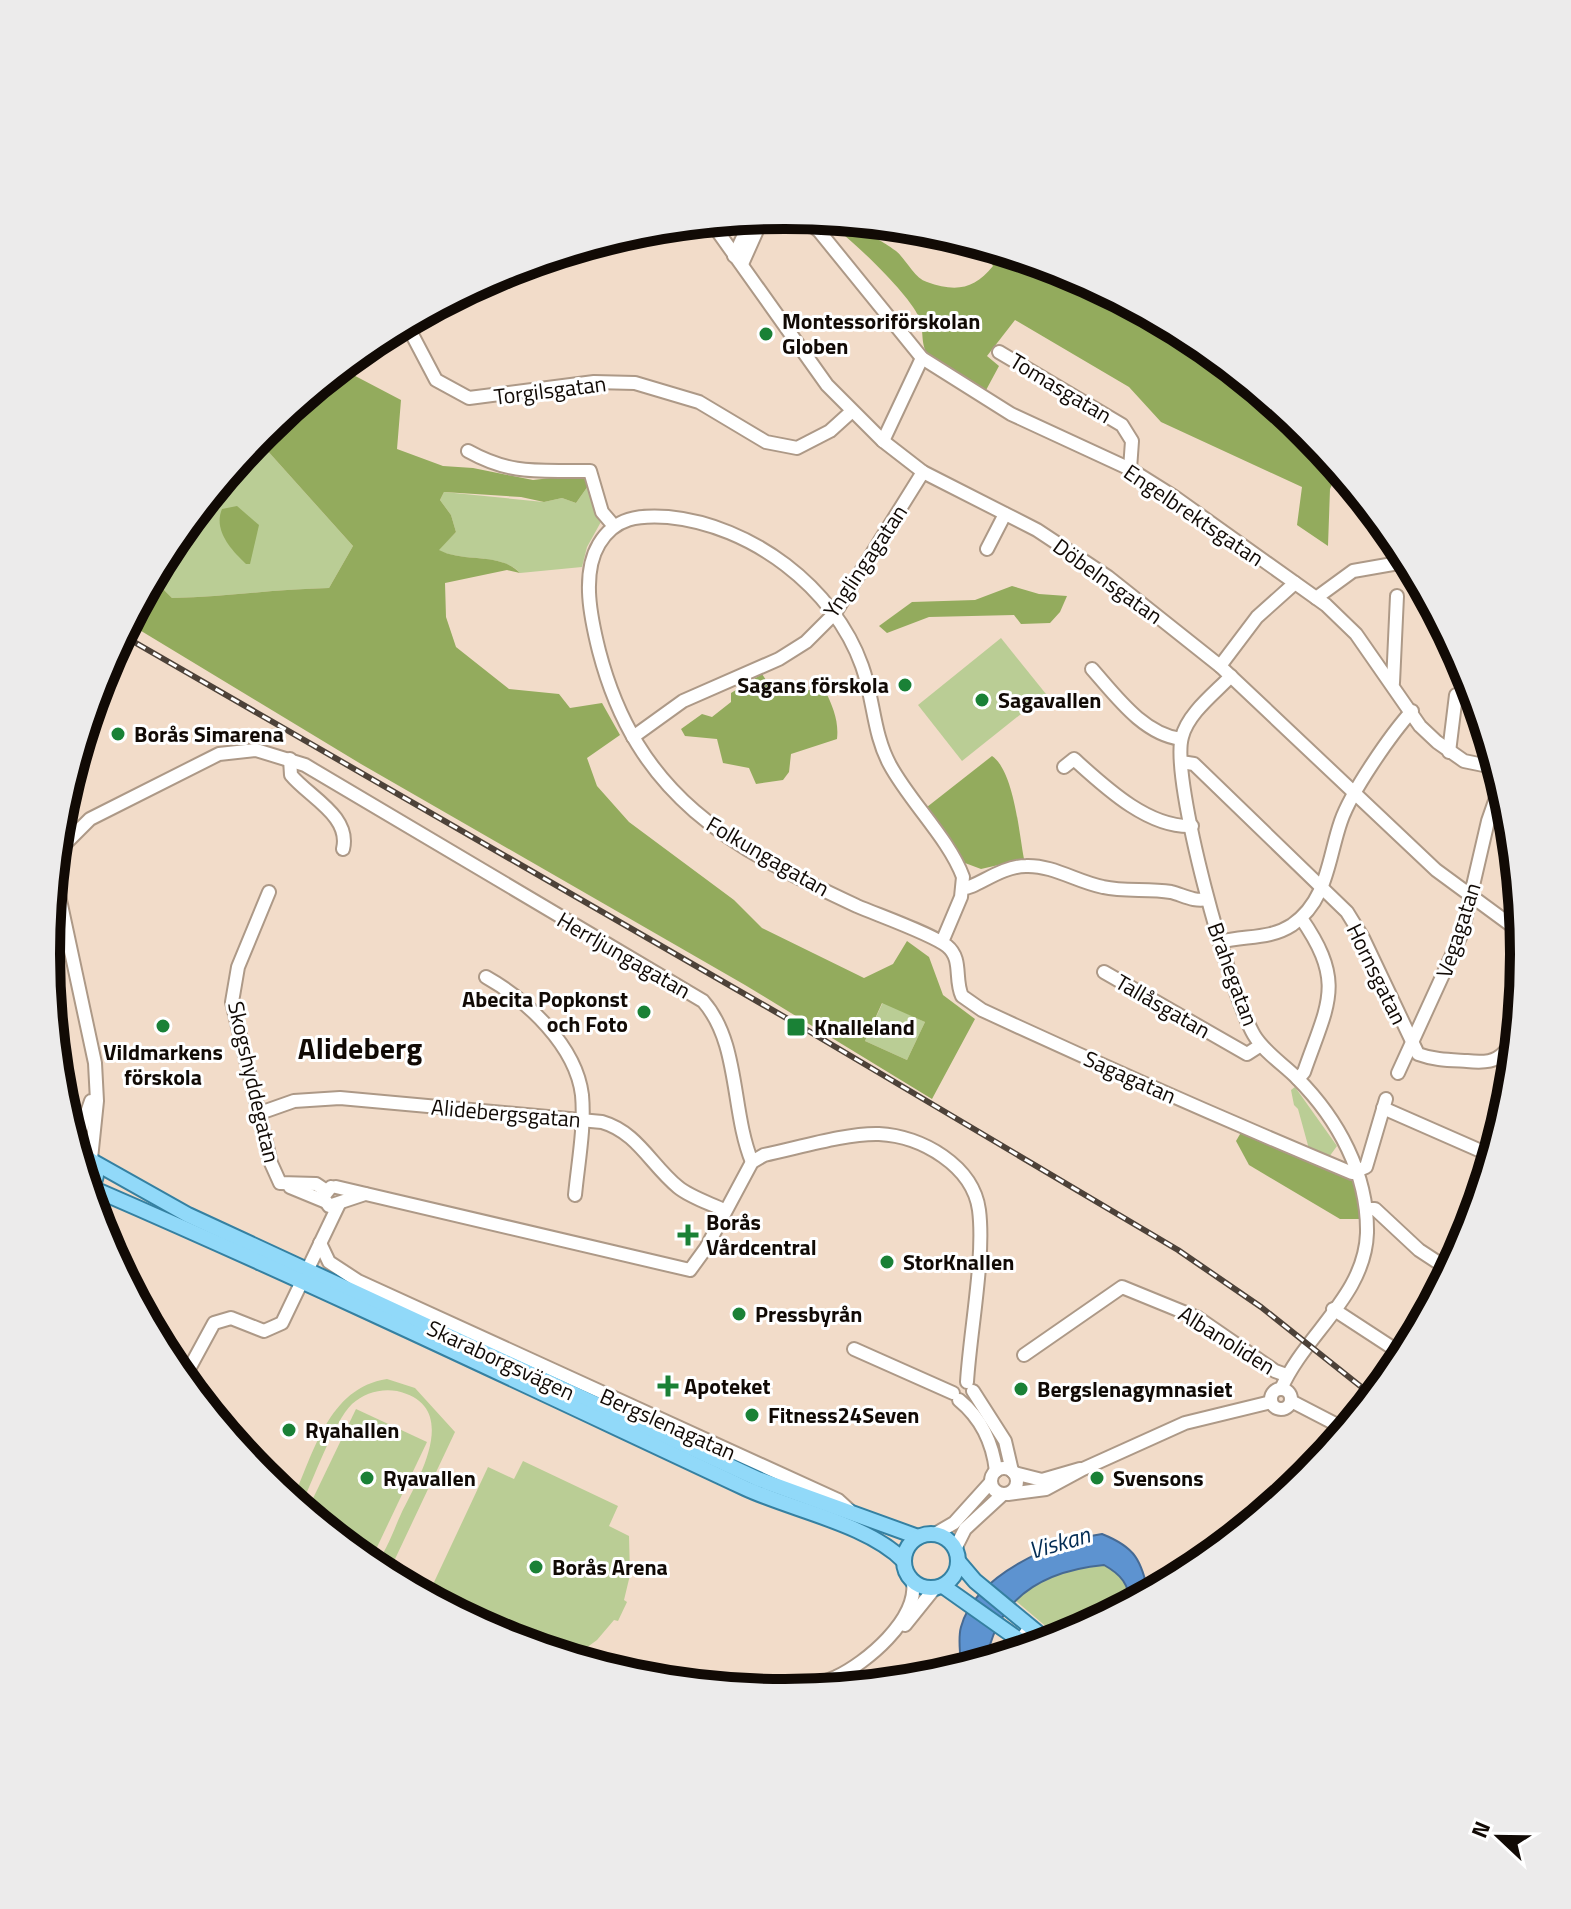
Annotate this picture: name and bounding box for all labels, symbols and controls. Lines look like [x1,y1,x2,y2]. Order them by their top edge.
place label: Montessoriförskolan Globen [782,304,980,363]
marker: Montessoriförskolan Globen [757,325,775,343]
street label: Tomasgatan [1004,344,1118,432]
street label: Torgilsgatan [492,366,608,414]
street label: Engelbrektsgatan [1117,455,1271,575]
street label: Ynglingagatan [814,497,916,625]
street label: Döbelnsgatan [1046,530,1170,632]
place label: Sagans förskola [737,668,889,702]
marker: Sagans förskola [896,676,914,694]
place label: Sagavallen [998,683,1101,717]
marker: Sagavallen [973,691,991,709]
place label: Borås Simarena [134,717,284,751]
marker: Borås Simarena [109,725,127,743]
street label: Folkungagatan [700,807,836,905]
street label: Vegagatan [1427,878,1489,982]
street label: Herrljungagatan [551,903,697,1007]
street label: Brahegatan [1199,917,1267,1031]
street label: Hornsgatan [1338,918,1416,1030]
street label: Tallåsgatan [1109,965,1217,1047]
place label: Abecita Popkonst och Foto [462,982,628,1041]
street label: Skogshyddegatan [219,998,289,1166]
marker: Abecita Popkonst och Foto [635,1003,653,1021]
place label: Knalleland [814,1010,915,1044]
marker: Knalleland [785,1016,807,1038]
marker: Vildmarkens förskola [154,1017,172,1035]
district label: Alideberg [298,1025,422,1071]
place label: Vildmarkens förskola [103,1035,223,1094]
street label: Sagagatan [1078,1042,1182,1112]
street label: Alidebergsgatan [430,1090,582,1136]
place label: Borås Vårdcentral [706,1205,817,1264]
marker: Borås Vårdcentral [677,1224,699,1246]
place label: StorKnallen [903,1245,1014,1279]
marker: StorKnallen [878,1253,896,1271]
place label: Pressbyrån [755,1297,863,1331]
street label: Albanoliden [1172,1297,1282,1383]
marker: Pressbyrån [730,1305,748,1323]
street label: Skaraborgsvägen [421,1311,581,1409]
place label: Apoteket [684,1369,771,1403]
place label: Bergslenagymnasiet [1037,1372,1232,1406]
marker: Apoteket [659,1377,677,1395]
street label: Bergslenagatan [595,1379,741,1469]
marker: Bergslenagymnasiet [1012,1380,1030,1398]
place label: Fitness24Seven [768,1398,919,1432]
marker: Fitness24Seven [743,1406,761,1424]
place label: Ryahallen [305,1413,399,1447]
marker: Ryahallen [280,1421,298,1439]
place label: Ryavallen [383,1461,476,1495]
place label: Svensons [1113,1461,1204,1495]
marker: Ryavallen [358,1469,376,1487]
marker: Svensons [1088,1469,1106,1487]
water label: Viskan [1024,1516,1095,1568]
place label: Borås Arena [552,1550,668,1584]
marker: Borås Arena [527,1558,545,1576]
north arrow [1459,1797,1539,1877]
text: N [1462,1816,1499,1843]

